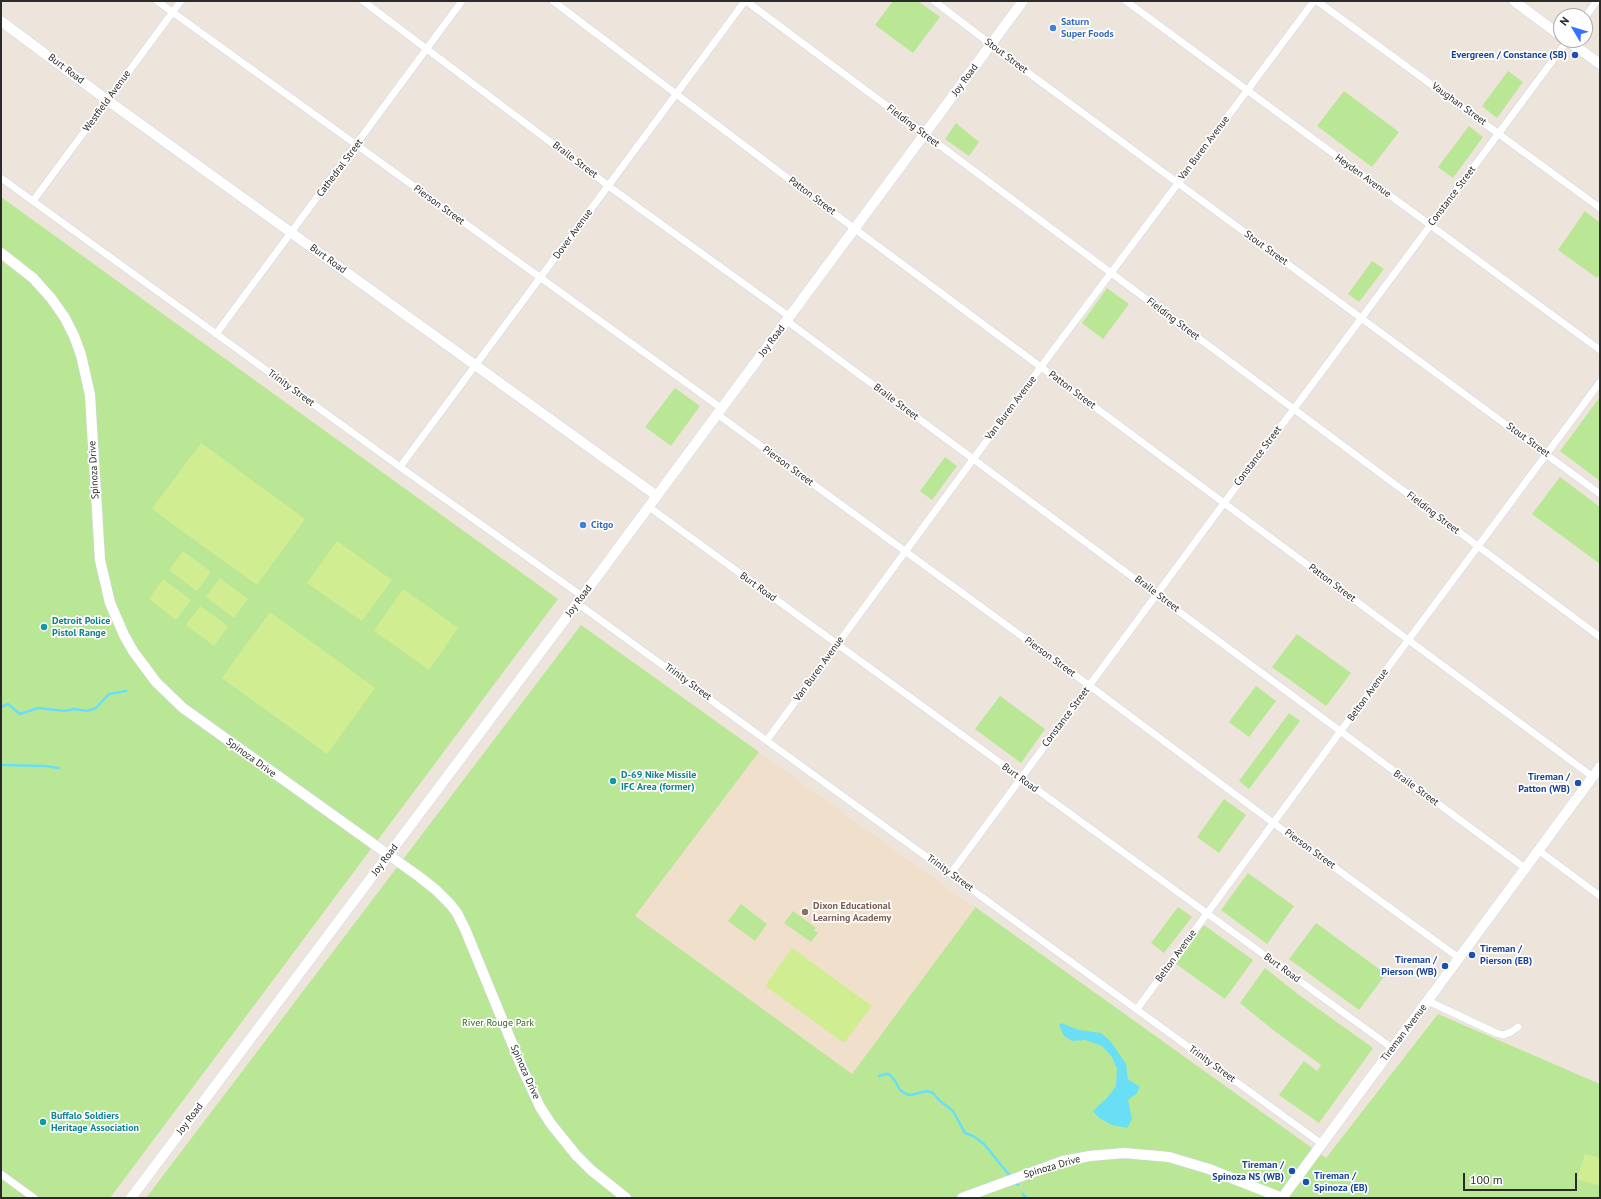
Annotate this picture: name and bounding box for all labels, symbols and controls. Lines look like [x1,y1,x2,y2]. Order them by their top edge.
north arrow [1553,8,1593,48]
text: N [1557,14,1572,28]
place label: Saturn Super Foods [1061,16,1114,40]
marker: Saturn Super Foods [1048,23,1058,33]
street label: Stout Street [982,36,1030,76]
place label: Evergreen / Constance (SB) [1451,49,1567,61]
marker: Evergreen / Constance (SB) [1570,50,1580,60]
street label: Burt Road [46,52,86,86]
street label: Joy Road [949,62,981,98]
street label: Westfield Avenue [81,68,133,134]
street label: Vaughan Street [1429,80,1489,128]
street label: Fielding Street [884,102,942,150]
street label: Van Buren Avenue [1176,113,1232,183]
street label: Cathedral Street [314,137,366,199]
street label: Braile Street [550,139,600,181]
street label: Heyden Avenue [1333,152,1393,200]
street label: Constance Street [1426,164,1478,228]
street label: Patton Street [786,174,838,218]
street label: Pierson Street [411,183,467,227]
street label: Dover Avenue [551,207,595,261]
street label: Stout Street [1242,228,1290,268]
street label: Burt Road [307,242,349,276]
street label: Fielding Street [1144,295,1202,343]
street label: Joy Road [756,323,788,359]
street label: Trinity Street [265,367,317,409]
street label: Patton Street [1046,368,1098,412]
street label: Van Buren Avenue [983,373,1039,443]
street label: Braile Street [871,381,921,423]
street label: Stout Street [1504,420,1552,460]
street label: Constance Street [1232,424,1284,488]
street label: Spinoza Drive [86,440,102,500]
street label: Pierson Street [760,444,816,488]
street label: Fielding Street [1404,489,1462,537]
place label: Citgo [591,519,613,531]
marker: Citgo [578,520,588,530]
street label: Patton Street [1306,561,1358,605]
street label: Burt Road [737,570,779,604]
street label: Braile Street [1132,573,1182,615]
street label: Joy Road [563,583,595,619]
place label: Detroit Police Pistol Range [52,615,110,638]
marker: Detroit Police Pistol Range [39,622,49,632]
street label: Van Buren Avenue [791,634,847,704]
street label: Pierson Street [1022,635,1078,679]
street label: Trinity Street [662,661,714,703]
street label: Belton Avenue [1345,666,1391,724]
street label: Constance Street [1040,685,1092,749]
street label: Spinoza Drive [224,736,278,780]
street label: Burt Road [999,761,1041,795]
street label: Braile Street [1391,768,1441,808]
place label: D-69 Nike Missile IFC Area (former) [621,769,696,792]
place label: Tireman / Patton (WB) [1518,771,1570,794]
marker: D-69 Nike Missile IFC Area (former) [608,776,618,786]
marker: Tireman / Patton (WB) [1573,778,1583,788]
street label: Pierson Street [1282,827,1338,871]
street label: Joy Road [369,842,401,878]
street label: Trinity Street [924,852,976,894]
place label: Dixon Educational Learning Academy [813,900,891,924]
marker: Dixon Educational Learning Academy [800,907,810,917]
street label: Belton Avenue [1153,927,1199,985]
place label: Tireman / Pierson (EB) [1480,943,1532,966]
marker: Tireman / Pierson (EB) [1467,950,1477,960]
street label: Burt Road [1261,951,1303,985]
place label: Tireman / Pierson (WB) [1381,954,1437,978]
marker: Tireman / Pierson (WB) [1440,961,1450,971]
street label: Tireman Avenue [1378,1002,1430,1064]
park label: River Rouge Park [462,1017,534,1029]
street label: Spinoza Drive [508,1043,542,1101]
street label: Trinity Street [1186,1043,1238,1085]
street label: Joy Road [174,1101,206,1137]
place label: Buffalo Soldiers Heritage Association [51,1110,139,1134]
marker: Buffalo Soldiers Heritage Association [38,1117,48,1127]
street label: Spinoza Drive [1022,1153,1082,1181]
place label: Tireman / Spinoza NS (WB) [1212,1159,1284,1182]
scale bar [1465,1165,1579,1191]
marker: Tireman / Spinoza NS (WB) [1287,1166,1297,1176]
place label: Tireman / Spinoza (EB) [1314,1170,1368,1194]
text: 100 m [1470,1172,1503,1187]
marker: Tireman / Spinoza (EB) [1301,1177,1311,1187]

